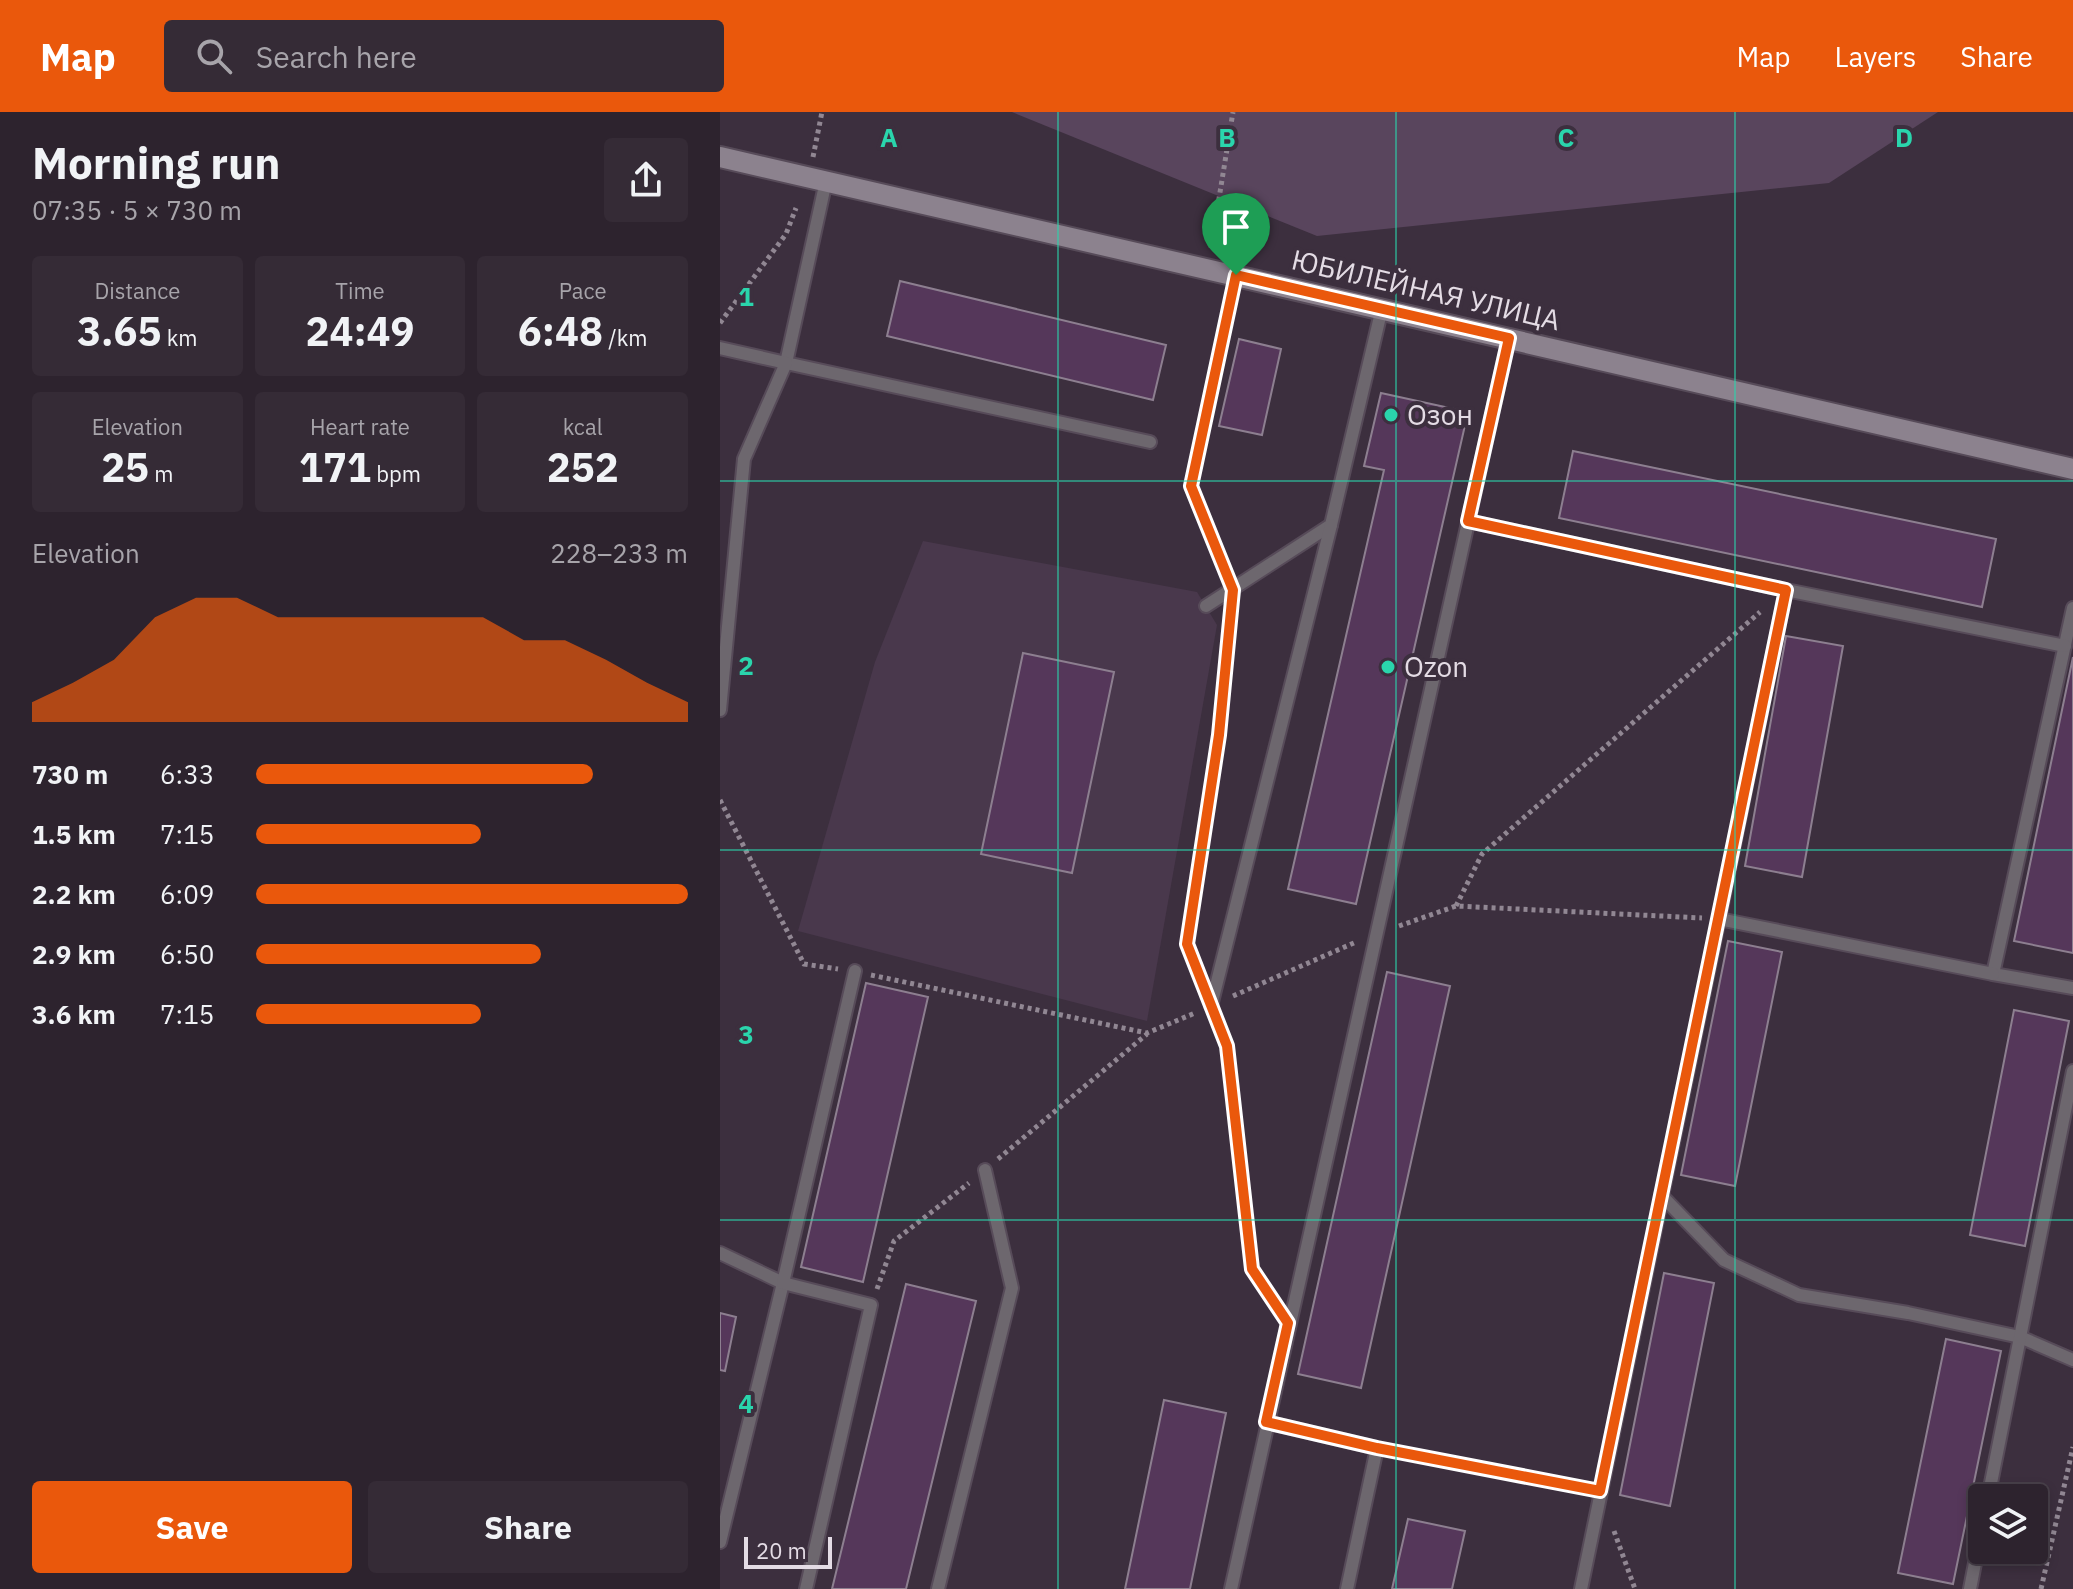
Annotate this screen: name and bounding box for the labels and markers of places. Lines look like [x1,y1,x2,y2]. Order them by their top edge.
pin [1202,193,1270,275]
place label: Озон [1407,396,1473,433]
marker: Озон [1382,406,1400,424]
place label: Ozon [1404,648,1468,685]
marker: Ozon [1379,658,1397,676]

